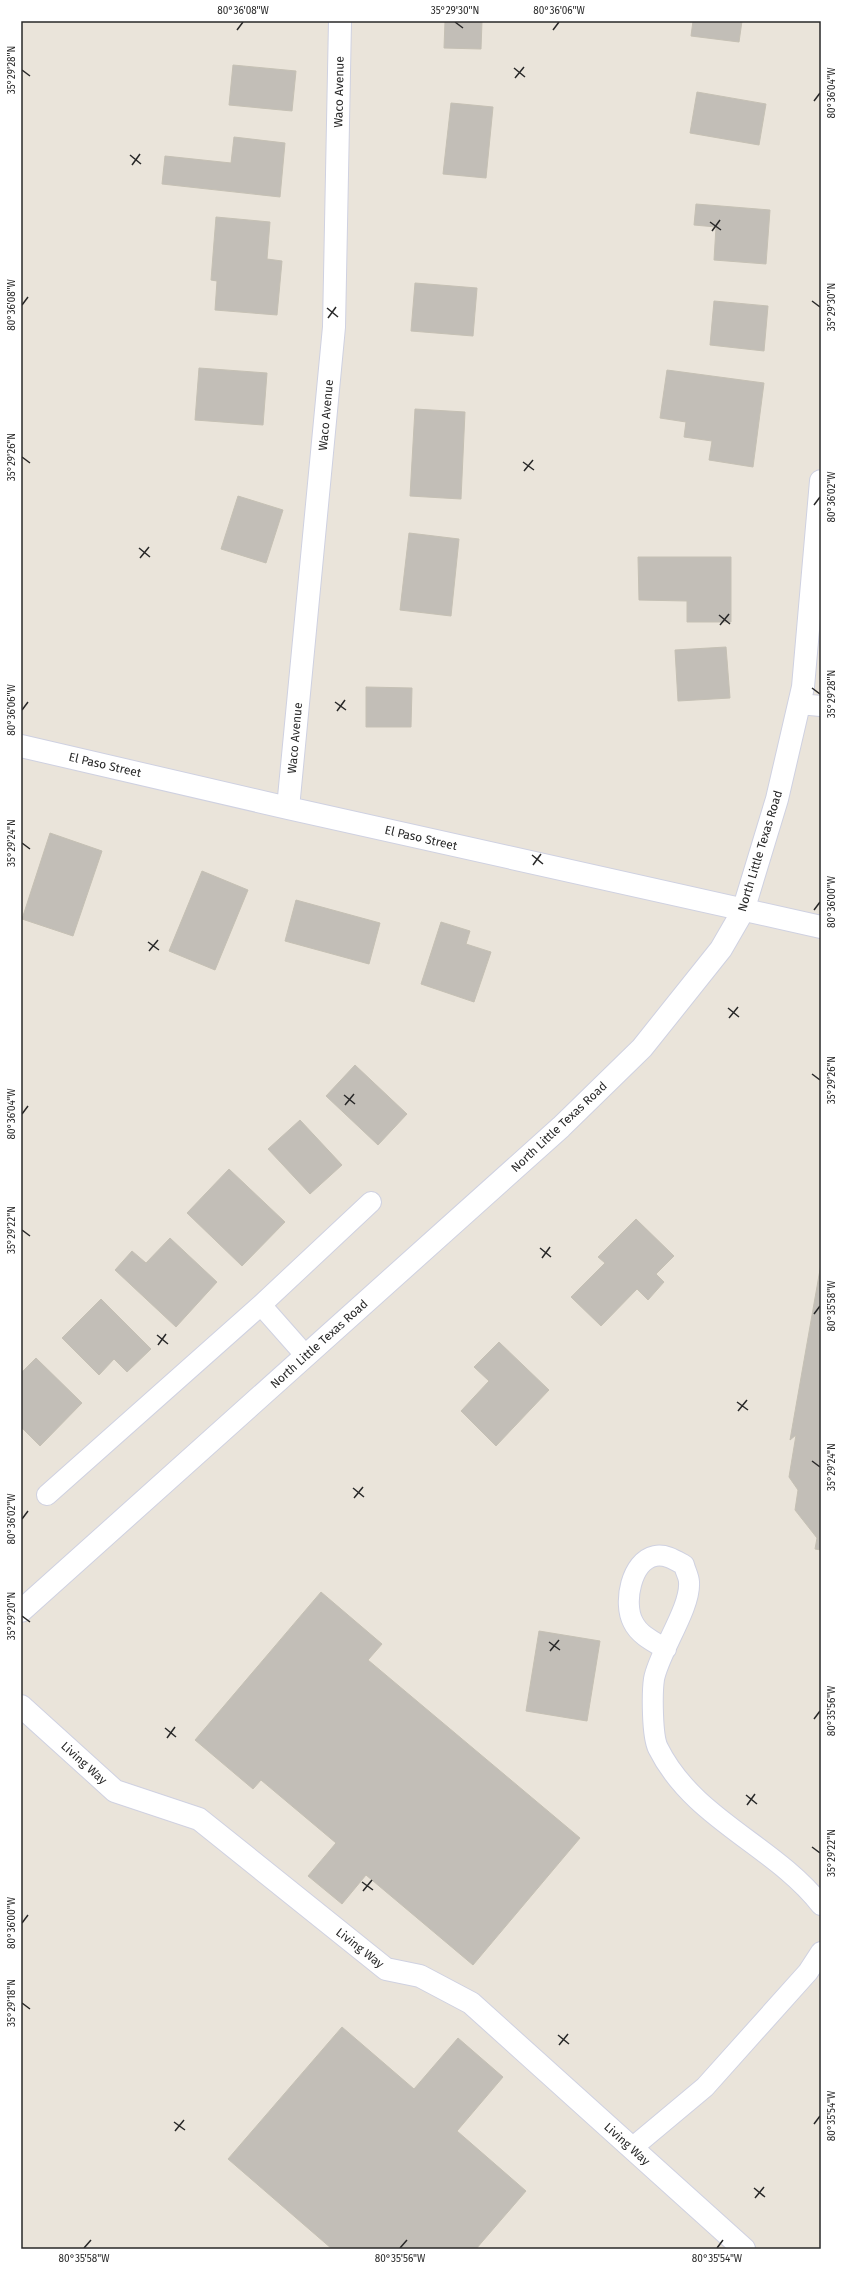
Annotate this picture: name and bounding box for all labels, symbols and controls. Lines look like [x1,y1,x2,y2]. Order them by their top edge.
text: 80°36'08"W [217,5,270,17]
text: 35°29'30"N [431,5,479,17]
text: 80°36'06"W [533,5,585,17]
text: 35°29'28"N [6,46,18,94]
street label: Waco Avenue [331,56,347,128]
text: 80°36'04"W [826,67,838,119]
text: 80°36'08"W [6,278,18,331]
text: 35°29'30"N [826,283,838,331]
street label: Waco Avenue [316,379,336,451]
text: 35°29'26"N [6,433,18,481]
text: 80°36'02"W [826,471,838,523]
text: 35°29'28"N [826,670,838,718]
text: 80°36'06"W [6,684,18,736]
street label: Waco Avenue [285,702,305,774]
street label: El Paso Street [67,750,143,780]
street label: North Little Texas Road [735,789,785,913]
text: 35°29'24"N [6,819,18,867]
street label: El Paso Street [383,823,459,853]
text: 80°36'00"W [826,875,838,928]
text: 35°29'26"N [826,1056,838,1104]
street label: North Little Texas Road [508,1079,610,1175]
text: 80°36'04"W [6,1088,18,1140]
text: 35°29'22"N [6,1206,18,1254]
text: 80°35'58"W [826,1280,838,1331]
street label: North Little Texas Road [268,1297,370,1391]
text: 35°29'24"N [826,1443,838,1491]
text: 80°36'02"W [6,1493,18,1545]
text: 35°29'20"N [6,1592,18,1640]
text: 80°35'56"W [826,1685,838,1736]
street label: Living Way [58,1739,110,1787]
text: 35°29'22"N [826,1829,838,1877]
text: 80°36'00"W [6,1896,18,1949]
street label: Living Way [333,1925,387,1971]
text: 35°29'18"N [6,1979,18,2027]
text: 80°35'54"W [826,2090,838,2141]
street label: Living Way [601,2120,653,2168]
text: 80°35'58"W [59,2253,110,2265]
text: 80°35'56"W [375,2253,426,2265]
text: 80°35'54"W [692,2253,743,2265]

